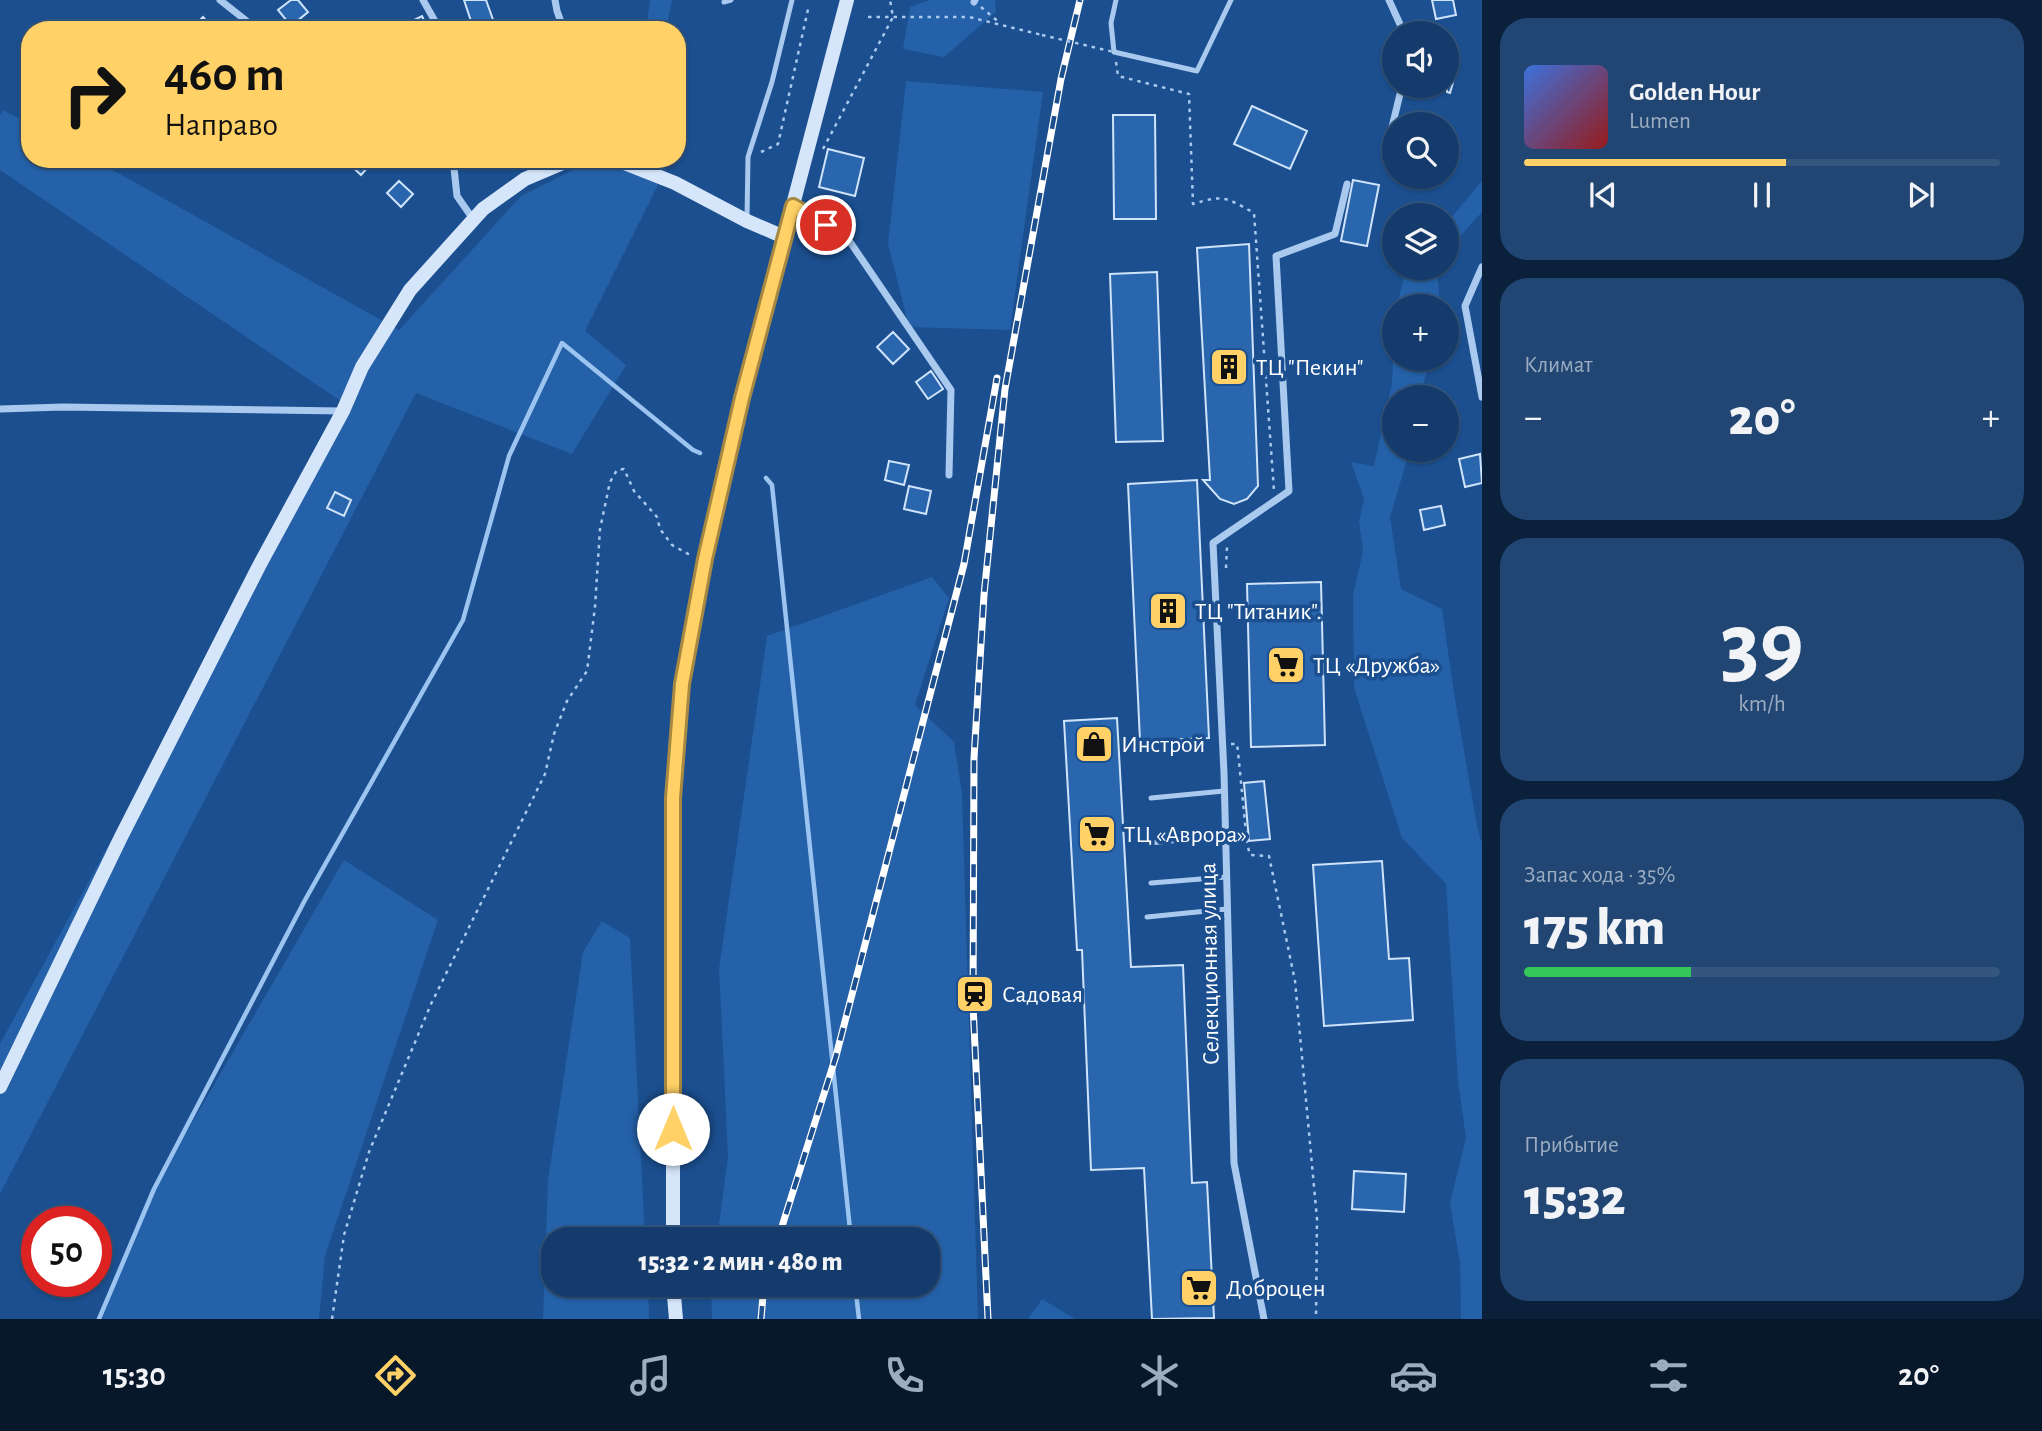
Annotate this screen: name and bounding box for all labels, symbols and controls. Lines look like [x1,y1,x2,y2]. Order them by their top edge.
map controls [1382,21,1459,462]
button: sound [1382,21,1459,98]
icon: right [49,49,140,140]
text: 460 m [164,51,285,100]
text: Golden Hour [1629,79,1760,105]
text: Направо [164,109,278,141]
text: Lumen [1629,110,1691,133]
button: search [1382,112,1459,189]
icon: previous [1584,176,1622,214]
icon: pause [1743,176,1781,214]
icon: next [1902,176,1940,214]
pin [796,195,856,255]
button: layers [1382,203,1459,280]
icon: arrive [807,206,845,244]
button: + [1382,294,1459,371]
building icon: ТЦ "Пекин" [1208,346,1250,388]
text: Климат [1524,354,1593,377]
place label: ТЦ "Пекин" [1256,356,1364,380]
button: − [1382,385,1459,462]
text: 20° [1728,392,1796,444]
text: − [1524,399,1542,437]
text: + [1982,399,2000,437]
building icon: ТЦ "Титаник". [1147,590,1189,632]
place label: ТЦ "Титаник". [1195,600,1322,624]
text: 39 [1720,600,1804,691]
supermarket icon: ТЦ «Дружба» [1265,644,1307,686]
place label: ТЦ «Дружба» [1313,654,1440,678]
text: km/h [1738,693,1786,716]
shop icon: Инстрой [1073,723,1115,765]
place label: Инстрой [1121,733,1205,757]
supermarket icon: ТЦ «Аврора» [1076,813,1118,855]
place label: ТЦ «Аврора» [1124,823,1247,847]
street label: Селекционная улица [1196,862,1224,1065]
text: Запас хода · 35% [1524,864,1675,887]
text: 175 km [1524,902,1665,954]
station icon: Садовая [954,973,996,1015]
place label: Садовая [1002,983,1083,1007]
position arrow [636,1092,710,1166]
text: Прибытие [1524,1134,1619,1157]
text: 15:32 [1524,1172,1626,1224]
speed limit sign: 50 [21,1206,112,1297]
text: 15:32 · 2 мин · 480 m [638,1249,843,1275]
supermarket icon: Доброцен [1178,1267,1220,1309]
place label: Доброцен [1226,1277,1326,1301]
icon: directions [371,1351,420,1400]
icon: music [626,1351,675,1400]
icon: phone [880,1351,929,1400]
icon: climate [1135,1351,1184,1400]
icon: car [1389,1351,1438,1400]
icon: filters [1644,1351,1693,1400]
text: 15:30 [103,1359,166,1391]
text: 20° [1898,1359,1939,1391]

